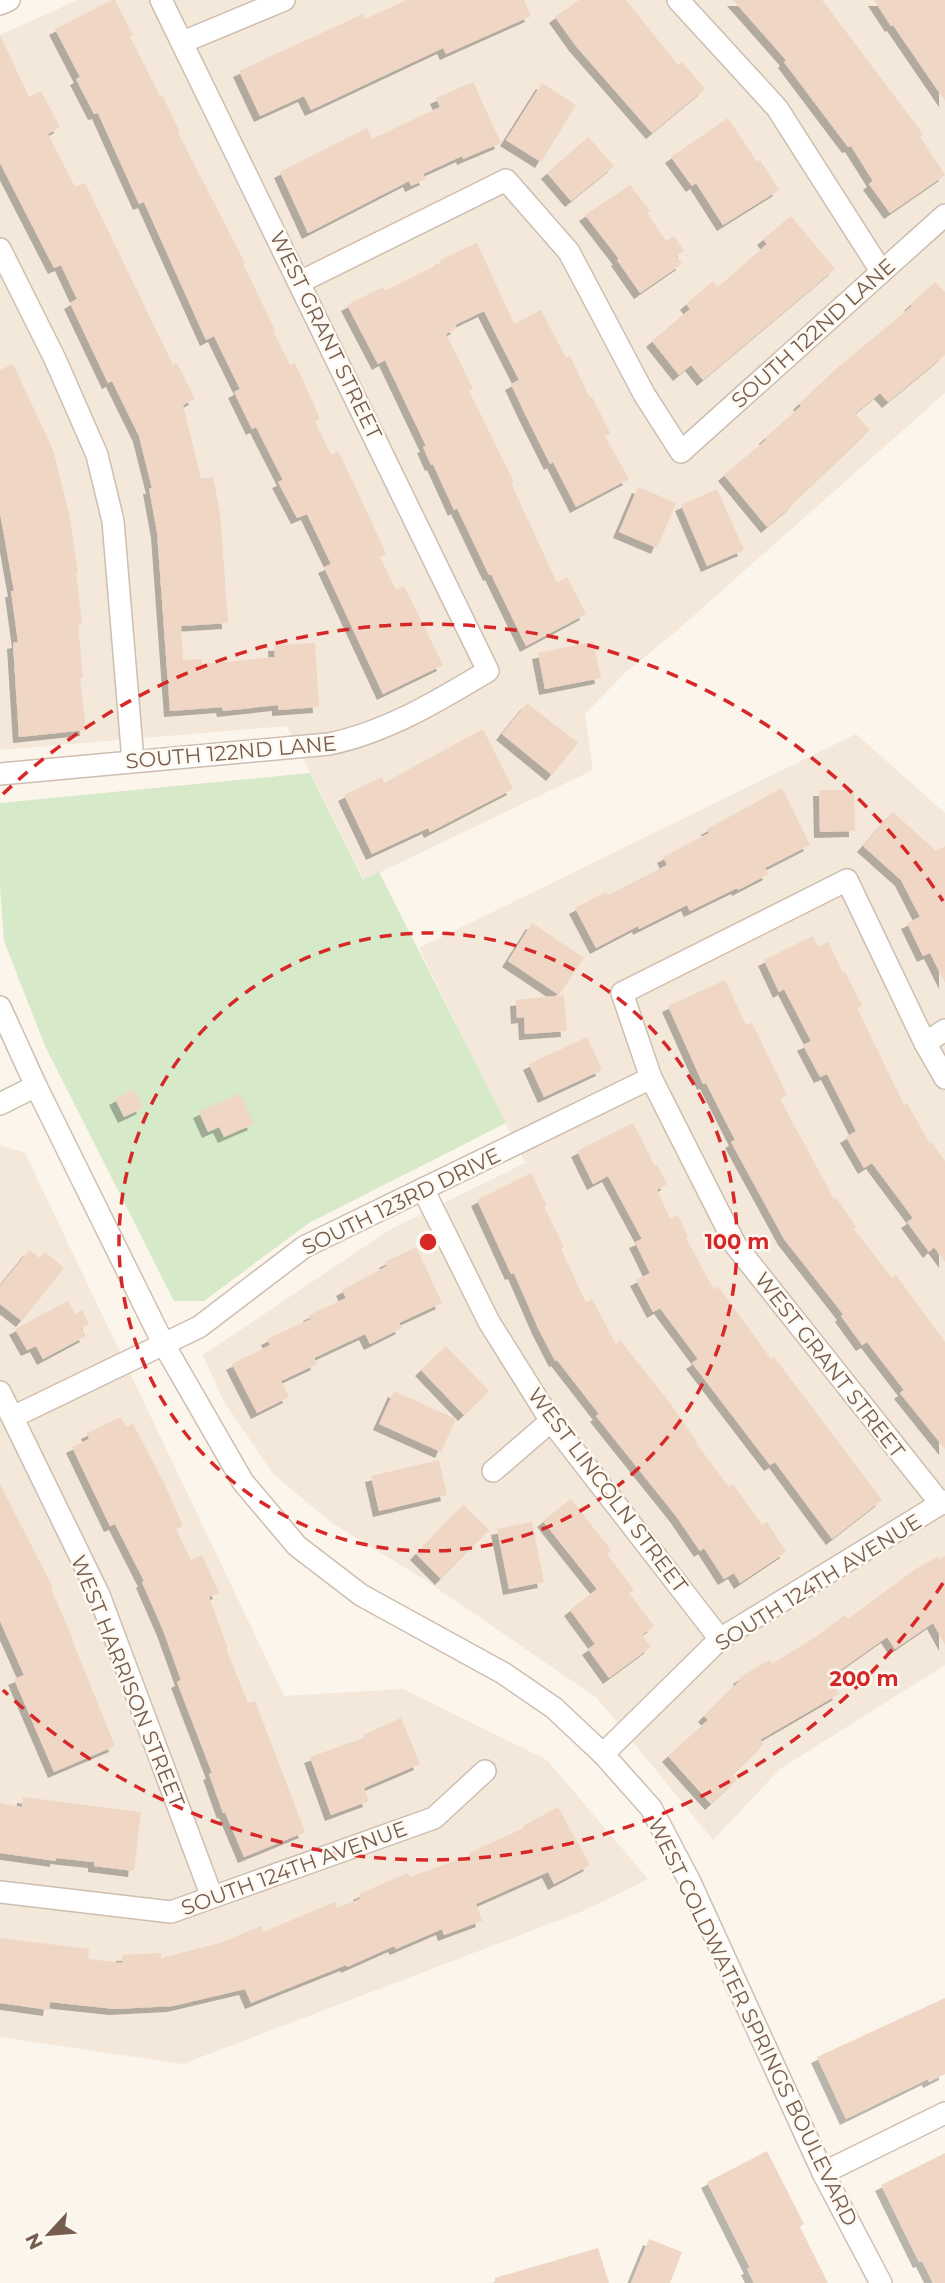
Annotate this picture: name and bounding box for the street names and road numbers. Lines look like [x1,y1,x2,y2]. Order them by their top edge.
street label: WEST GRANT STREET [265,227,387,443]
street label: SOUTH 122ND LANE [726,253,900,413]
street label: SOUTH 122ND LANE [125,730,337,774]
street label: SOUTH 123RD DRIVE [298,1142,504,1260]
street label: WEST GRANT STREET [750,1267,910,1463]
street label: WEST LINCOLN STREET [523,1383,693,1597]
street label: SOUTH 124TH AVENUE [710,1508,926,1656]
street label: WEST HARRISON STREET [66,1551,190,1811]
street label: WEST COLDWATER SPRINGS BOULEVARD [643,1814,863,2230]
street label: SOUTH 124TH AVENUE [178,1815,410,1921]

